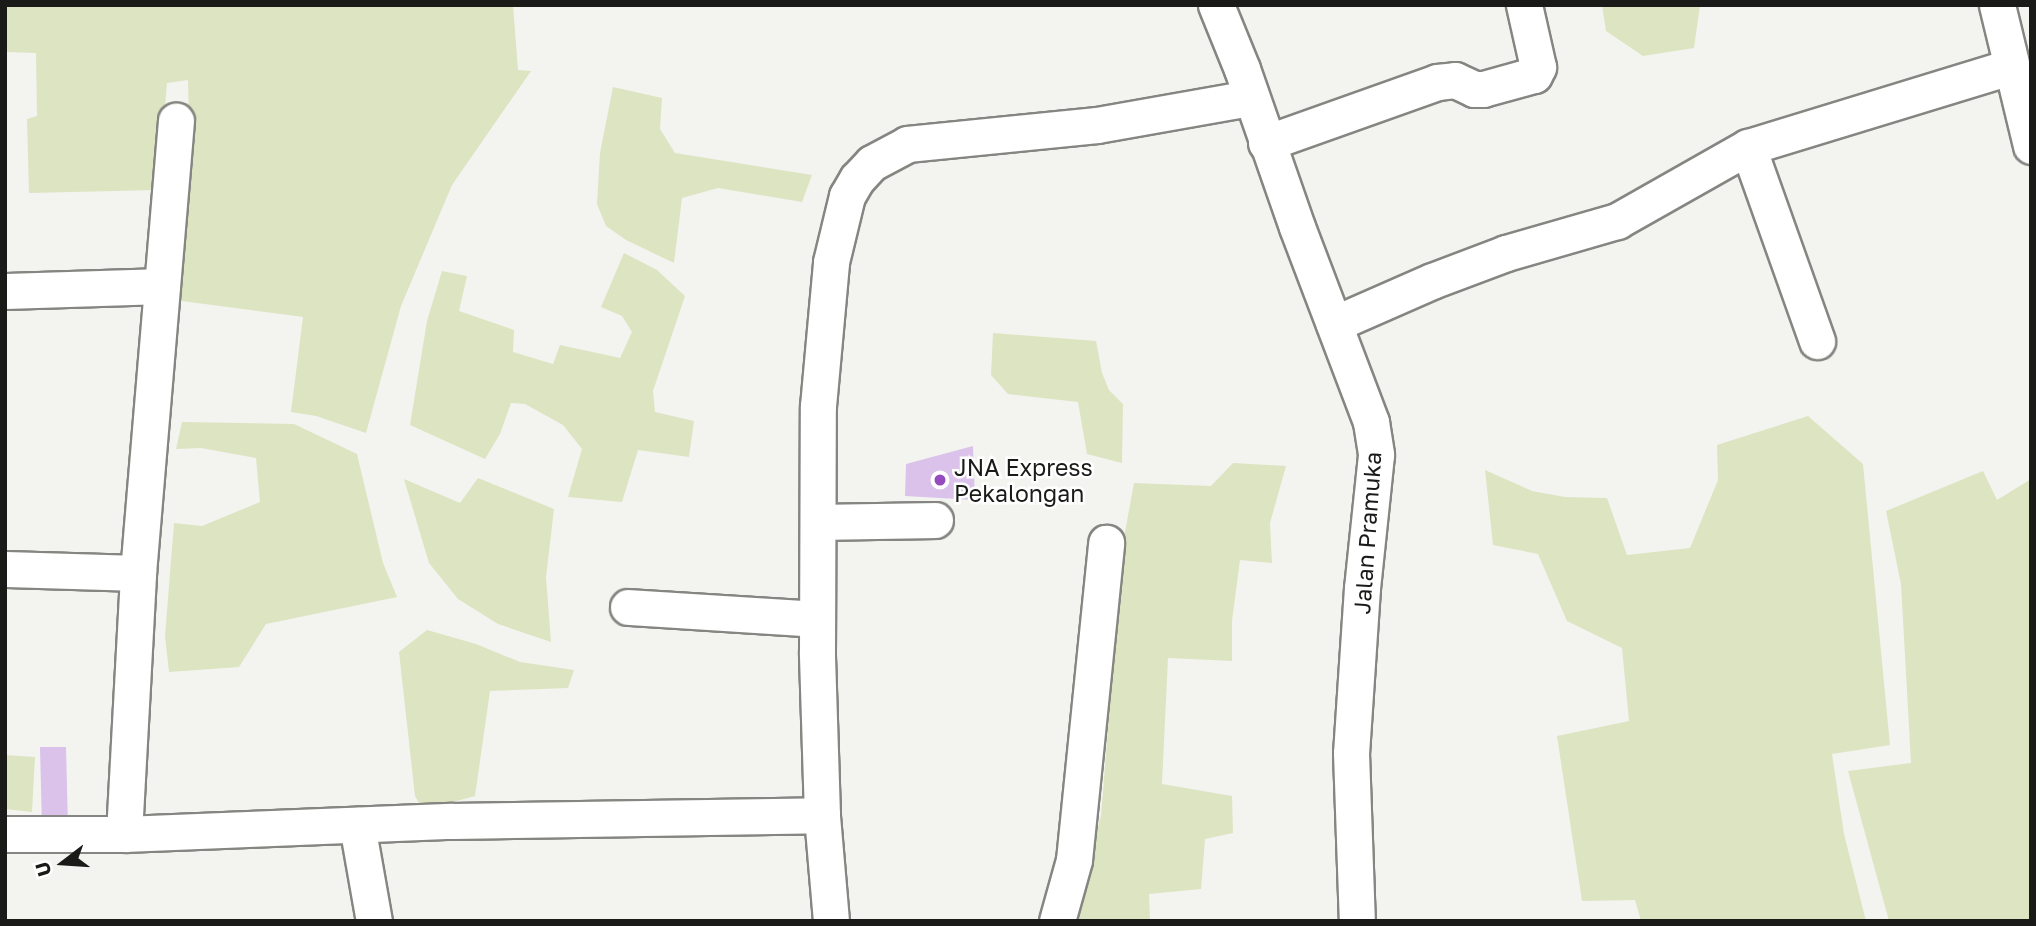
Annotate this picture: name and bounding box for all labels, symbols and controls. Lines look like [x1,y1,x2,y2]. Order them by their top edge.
street label: Jalan Pramuka [1348,451,1386,615]
place label: JNA Express Pekalongan [954,453,1093,507]
marker: JNA Express Pekalongan [932,472,948,488]
north arrow [28,828,98,898]
text: U [29,859,55,879]

